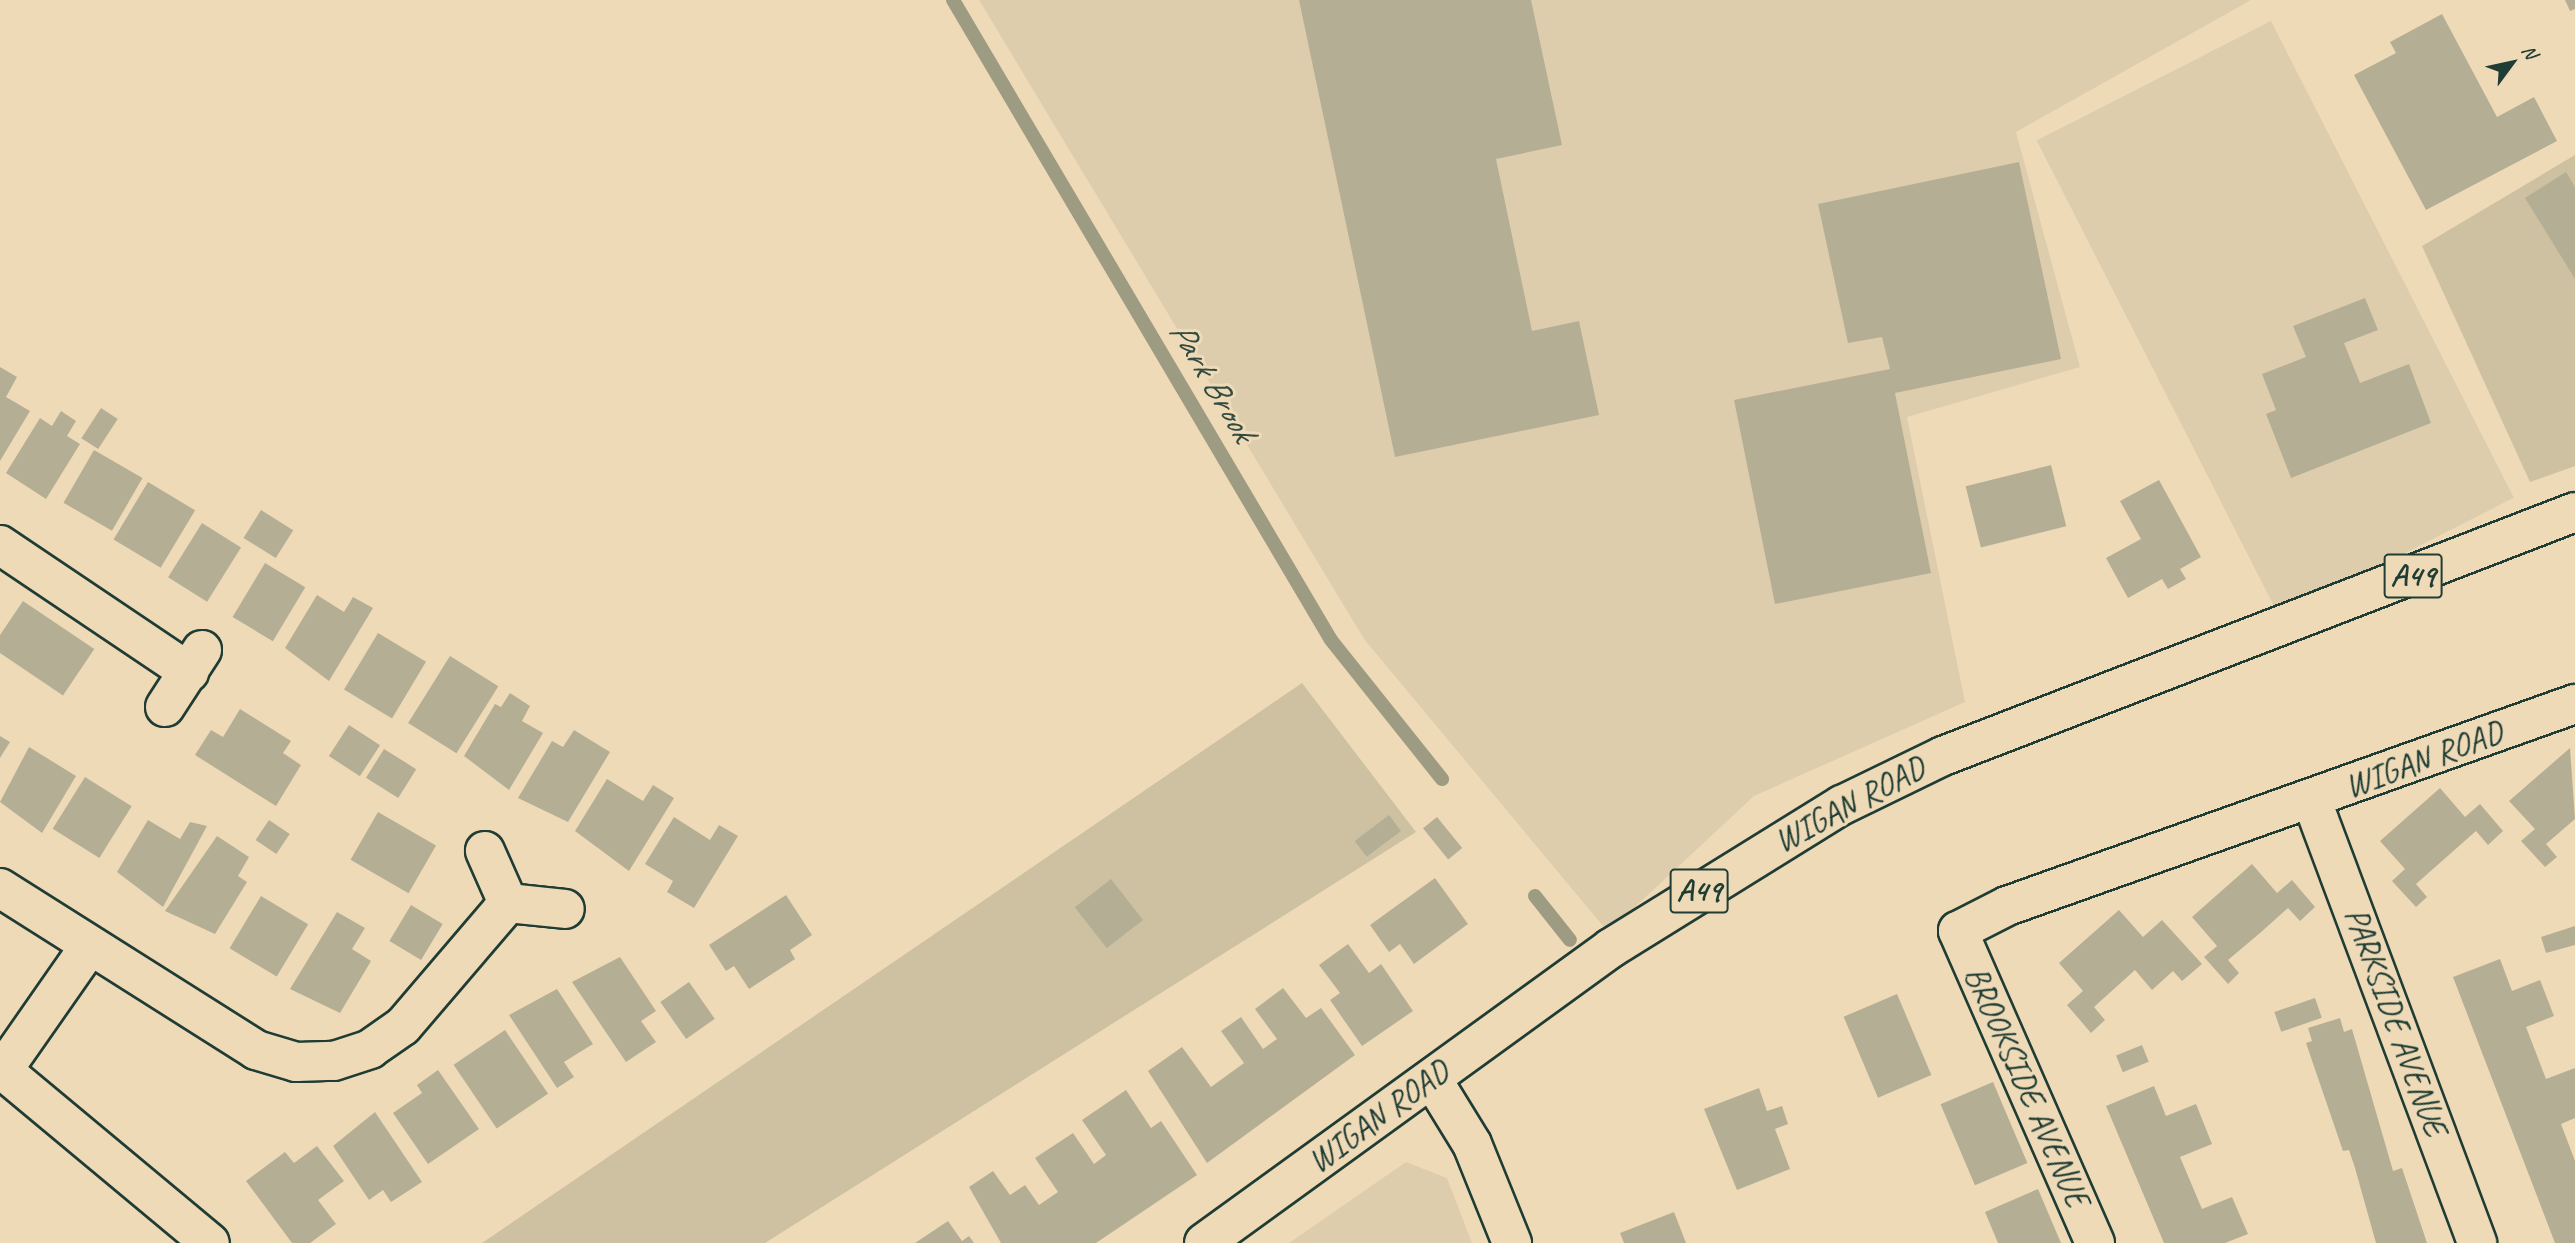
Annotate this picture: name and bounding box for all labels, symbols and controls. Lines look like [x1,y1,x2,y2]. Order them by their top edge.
north arrow [2477,28,2547,98]
text: N [2516,40,2543,63]
water label: Park Brook [1160,313,1264,449]
road number: A49 [2383,548,2443,604]
street label: WIGAN ROAD [2340,713,2508,807]
street label: WIGAN ROAD [1768,749,1932,861]
road number: A49 [1669,862,1729,920]
street label: PARKSIDE AVENUE [2336,903,2454,1141]
street label: BROOKSIDE AVENUE [1956,961,2096,1213]
street label: WIGAN ROAD [1300,1052,1458,1182]

